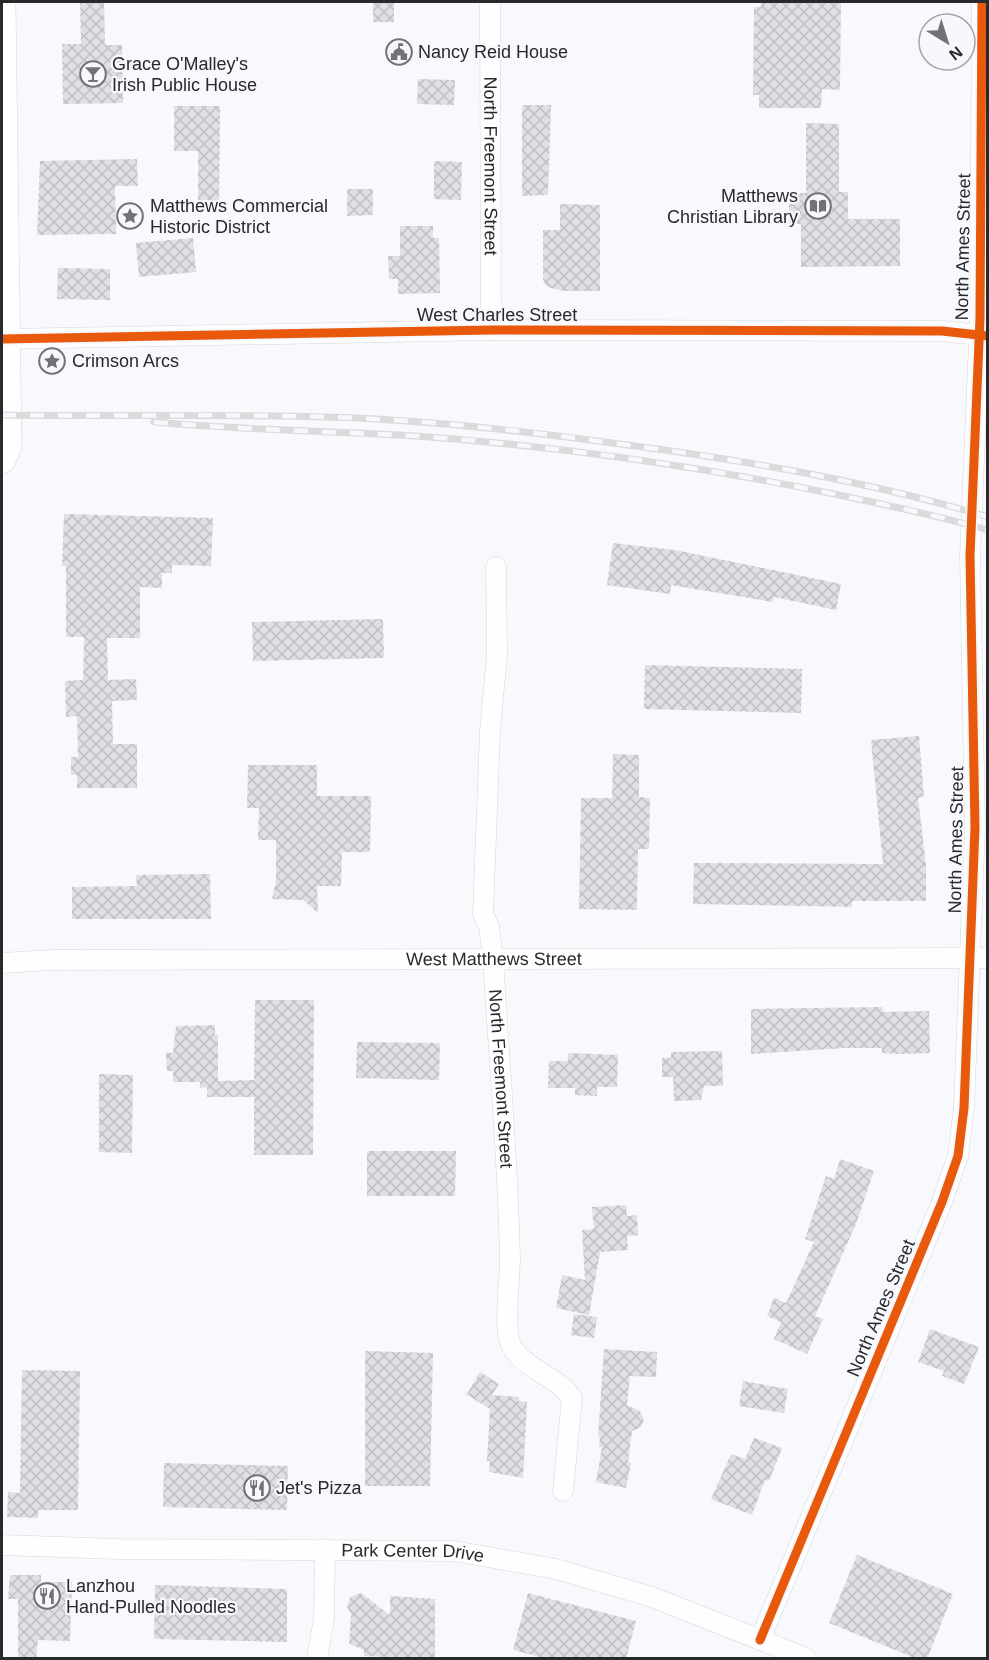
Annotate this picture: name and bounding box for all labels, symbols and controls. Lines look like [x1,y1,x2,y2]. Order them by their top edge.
north arrow [917,12,977,72]
public building icon: Nancy Reid House [384,37,414,67]
place label: Nancy Reid House [418,42,568,62]
text: N [946,43,966,64]
place label: Grace O'Malley's Irish Public House [112,54,257,95]
bar icon: Grace O'Malley's Irish Public House [78,59,108,89]
street label: North Freemont Street [480,76,501,256]
street label: North Ames Street [952,173,974,321]
place label: Matthews Christian Library [667,186,798,227]
library icon: Matthews Christian Library [803,191,833,221]
place label: Matthews Commercial Historic District [150,196,328,237]
place icon: Matthews Commercial Historic District [115,201,145,231]
street label: West Charles Street [417,305,577,325]
place icon: Crimson Arcs [37,346,67,376]
place label: Crimson Arcs [72,351,179,371]
street label: North Ames Street [945,766,967,914]
street label: West Matthews Street [406,949,582,969]
street label: North Freemont Street [485,989,517,1169]
street label: North Ames Street [843,1236,919,1380]
restaurant icon: Jet's Pizza [242,1473,272,1503]
place label: Jet's Pizza [276,1478,362,1498]
street label: Park Center Drive [341,1540,486,1566]
place label: Lanzhou Hand-Pulled Noodles [66,1576,236,1617]
restaurant icon: Lanzhou Hand-Pulled Noodles [32,1581,62,1611]

